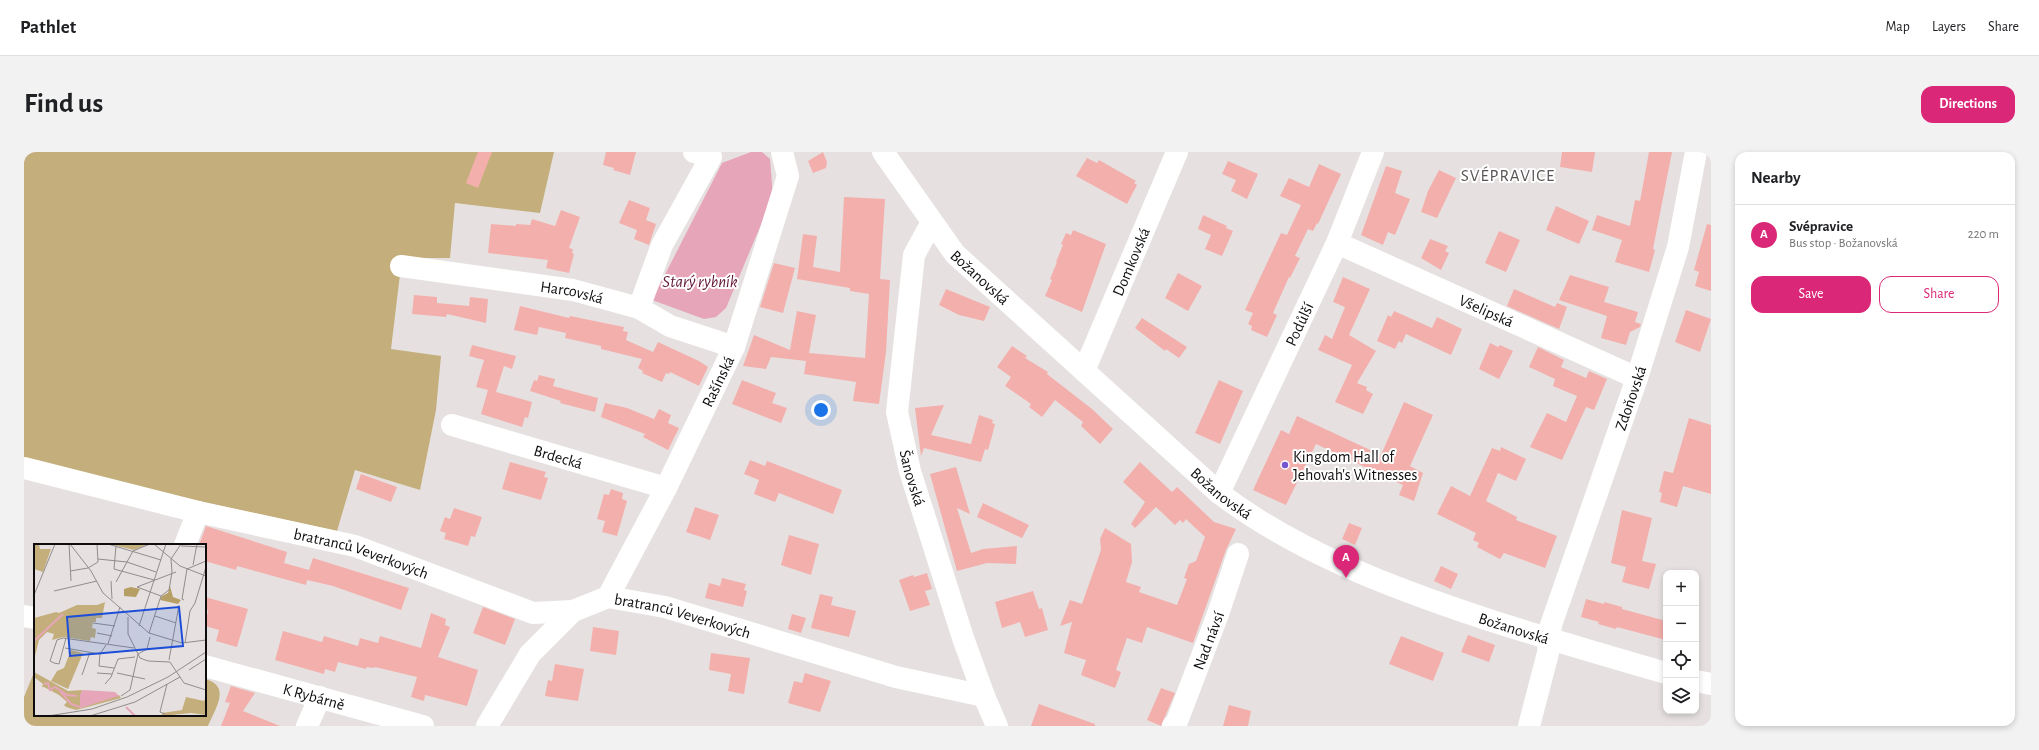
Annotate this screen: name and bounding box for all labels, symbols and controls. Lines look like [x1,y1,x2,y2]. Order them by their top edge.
text: Pathlet [20,18,76,37]
text: Map [1885,20,1910,34]
text: Layers [1932,20,1966,34]
text: Share [1988,20,2019,34]
button: Directions [1921,86,2015,123]
text: Find us [24,90,103,118]
district label: SVÉPRAVICE [1461,166,1555,184]
text: Nearby [1751,169,1801,186]
text: Svépravice [1789,219,1853,234]
street label: Domkovská [1110,225,1153,298]
text: A [1760,228,1768,241]
text: 220 m [1968,228,1999,241]
text: Bus stop · Božanovská [1789,237,1898,250]
street label: Božanovská [947,247,1012,308]
water label: Starý rybník [662,273,738,290]
button: Save [1751,276,1871,313]
button: Share [1879,276,1999,313]
street label: Harcovská [539,279,605,307]
street label: Všelipská [1456,292,1516,330]
street label: Podůlší [1283,300,1317,348]
street label: Rašínská [699,354,737,410]
street label: Zdoňovská [1612,364,1649,433]
your location [811,400,831,420]
street label: Brdecká [532,443,584,472]
street label: Šanovská [897,448,928,508]
place label: Kingdom Hall of Jehovah's Witnesses [1293,449,1417,483]
marker: Kingdom Hall of Jehovah's Witnesses [1280,460,1290,470]
street label: Božanovská [1187,465,1254,523]
street label: bratranců Veverkových [292,526,431,582]
inset map [34,544,206,716]
pin: A [1333,545,1359,578]
map controls [1663,570,1699,714]
button: + [1663,570,1699,606]
street label: bratranců Veverkových [613,591,753,642]
button: − [1663,606,1699,642]
street label: Nad návsí [1190,610,1227,672]
street label: Božanovská [1477,610,1551,647]
button: locate [1663,642,1699,678]
button: layers [1663,678,1699,714]
street label: K Rybárně [281,681,346,713]

